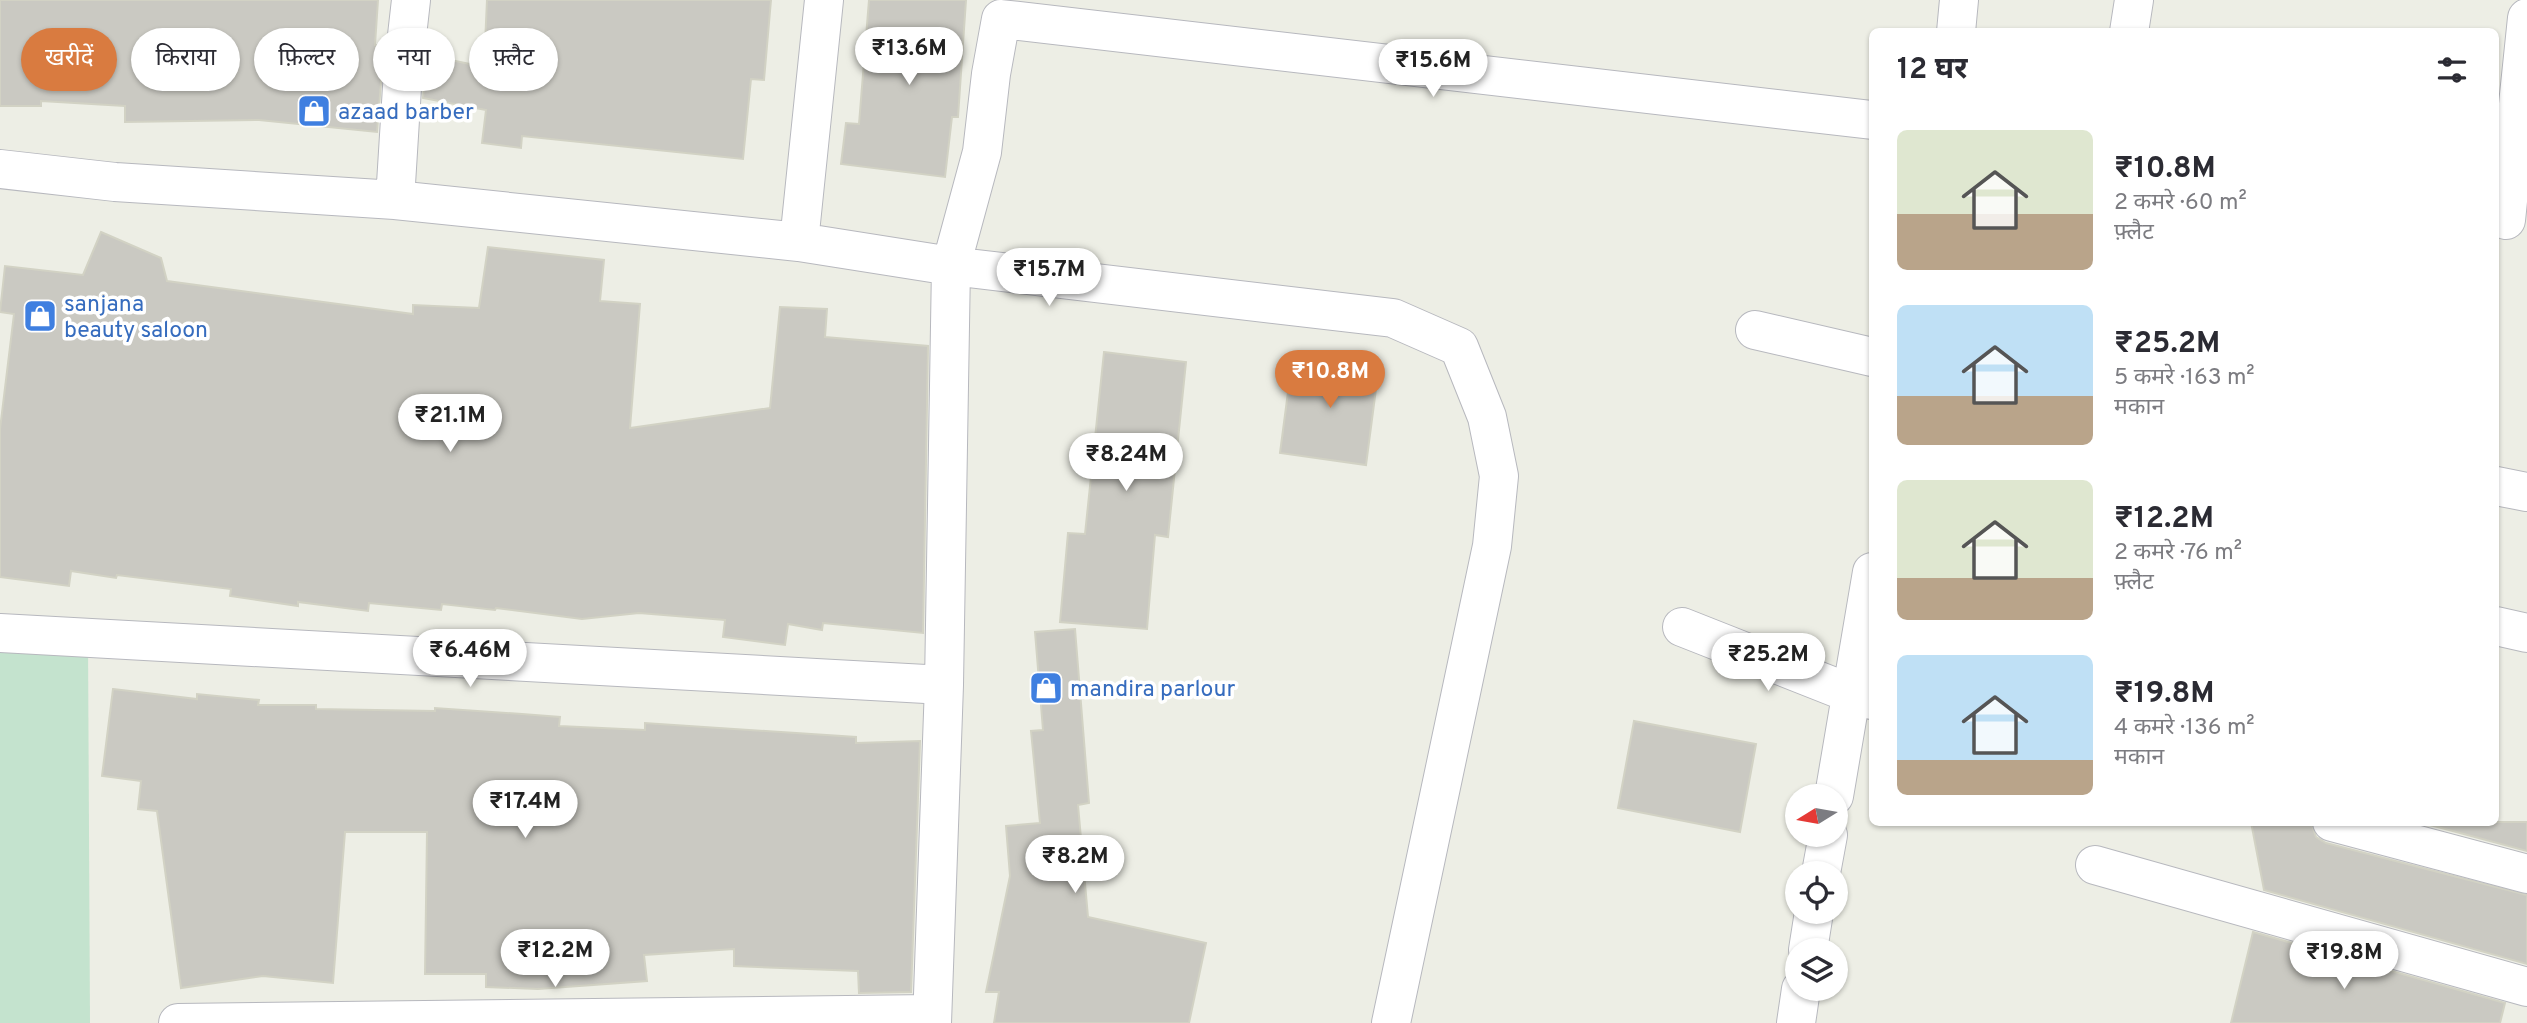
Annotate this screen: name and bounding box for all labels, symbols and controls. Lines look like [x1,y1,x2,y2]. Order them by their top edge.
chip: खरीदें [21,28,117,91]
chip: किराया [131,28,240,91]
chip: फ़िल्टर [254,28,359,91]
chip: नया [373,28,455,91]
chip: फ़्लैट [469,28,558,91]
pin: ₹13.6M [852,28,966,87]
text: ₹13.6M [871,35,947,64]
pin: ₹15.6M [1376,40,1490,99]
text: ₹15.6M [1395,47,1471,76]
icon: filters [2433,51,2471,89]
text: 12 घर [1897,52,1968,89]
shop icon: azaad barber [295,92,333,130]
place label: azaad barber [338,99,474,128]
text: ₹10.8M [2114,151,2216,188]
icon: home [1953,158,2037,242]
text: 2 कमरे · 60 m² [2114,189,2247,218]
text: फ़्लैट [2114,219,2154,248]
pin: ₹15.7M [992,248,1106,308]
text: ₹15.7M [1013,256,1085,285]
place label: sanjana beauty saloon [64,291,208,346]
shop icon: sanjana beauty saloon [21,297,59,335]
text: ₹25.2M [2114,326,2220,363]
icon: home [1953,333,2037,417]
pin: ₹10.8M [1273,350,1387,410]
text: ₹10.8M [1291,358,1369,387]
text: 5 कमरे · 163 m² [2114,364,2255,393]
pin: ₹21.1M [393,394,507,454]
text: मकान [2114,394,2164,423]
text: ₹21.1M [414,402,486,431]
pin: ₹8.24M [1069,434,1183,493]
text: ₹8.24M [1085,441,1167,470]
text: ₹12.2M [2114,501,2214,538]
icon: home [1953,508,2037,592]
text: 2 कमरे · 76 m² [2114,539,2242,568]
text: फ़्लैट [2114,569,2154,598]
pin: ₹6.46M [413,630,527,689]
pin: ₹25.2M [1711,634,1825,693]
text: ₹6.46M [429,637,511,666]
text: ₹25.2M [1727,641,1809,670]
shop icon: mandira parlour [1027,669,1065,707]
place label: mandira parlour [1070,676,1236,705]
text: ₹19.8M [2114,676,2214,713]
icon: home [1953,683,2037,767]
text: 4 कमरे · 136 m² [2114,714,2255,743]
text: मकान [2114,744,2164,773]
pin: ₹17.4M [468,780,582,840]
north arrow [1785,784,1848,847]
map controls [1785,784,1848,1001]
text: ₹17.4M [489,788,561,817]
pin: ₹8.2M [1026,836,1124,895]
text: ₹8.2M [1041,843,1109,872]
button: locate [1785,861,1848,924]
pin: ₹12.2M [498,930,612,989]
pin: ₹19.8M [2287,932,2401,991]
text: ₹12.2M [517,937,593,966]
button: layers [1785,938,1848,1001]
text: ₹19.8M [2305,939,2383,968]

